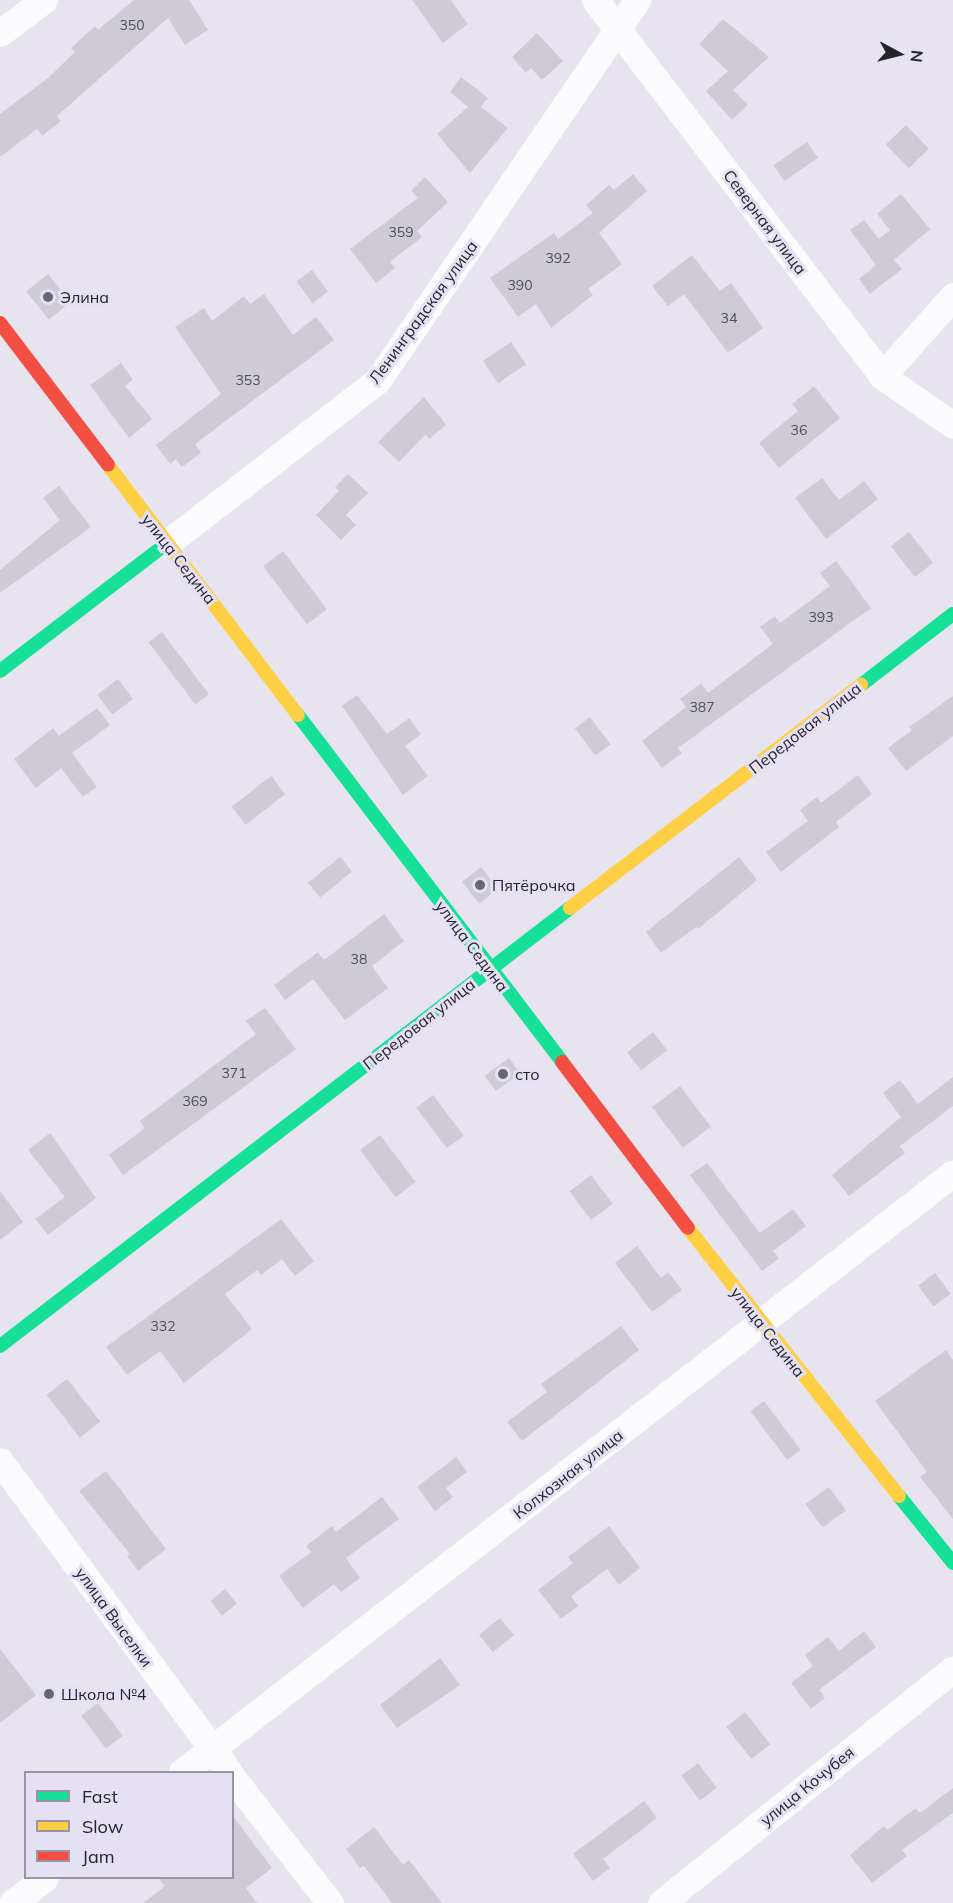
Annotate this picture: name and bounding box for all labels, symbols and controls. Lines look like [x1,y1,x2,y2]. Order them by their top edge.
house number: 350 [119,17,145,33]
north arrow [869,24,929,84]
text: N [906,49,928,63]
street label: Северная улица [719,166,811,278]
house number: 359 [388,224,414,240]
street label: Ленинградская улица [365,237,481,387]
house number: 392 [545,250,571,266]
house number: 390 [507,277,533,293]
place label: Элина [60,287,109,307]
marker: Элина [41,290,55,304]
house number: 34 [721,310,737,326]
house number: 353 [235,372,261,388]
house number: 36 [791,422,807,438]
street label: улица Седина [138,510,220,608]
house number: 393 [808,609,834,625]
street label: Передовая улица [745,678,865,778]
house number: 387 [689,699,715,715]
place label: Пятёрочка [492,875,576,895]
marker: Пятёрочка [473,878,487,892]
street label: улица Седина [432,897,512,995]
house number: 38 [351,951,367,967]
street label: Передовая улица [359,974,479,1074]
place label: сто [515,1064,540,1084]
house number: 371 [221,1065,247,1081]
marker: сто [496,1067,510,1081]
house number: 369 [182,1093,208,1109]
street label: улица Седина [727,1283,809,1381]
house number: 332 [150,1318,176,1334]
street label: Колхозная улица [509,1425,627,1523]
street label: улица Выселки [72,1564,156,1670]
place label: Школа №4 [61,1684,146,1704]
marker: Школа №4 [42,1687,56,1701]
street label: улица Кочубея [756,1742,858,1830]
legend [24,1771,234,1879]
text: Fast [82,1785,118,1808]
text: Slow [82,1815,123,1838]
text: Jam [82,1845,115,1868]

